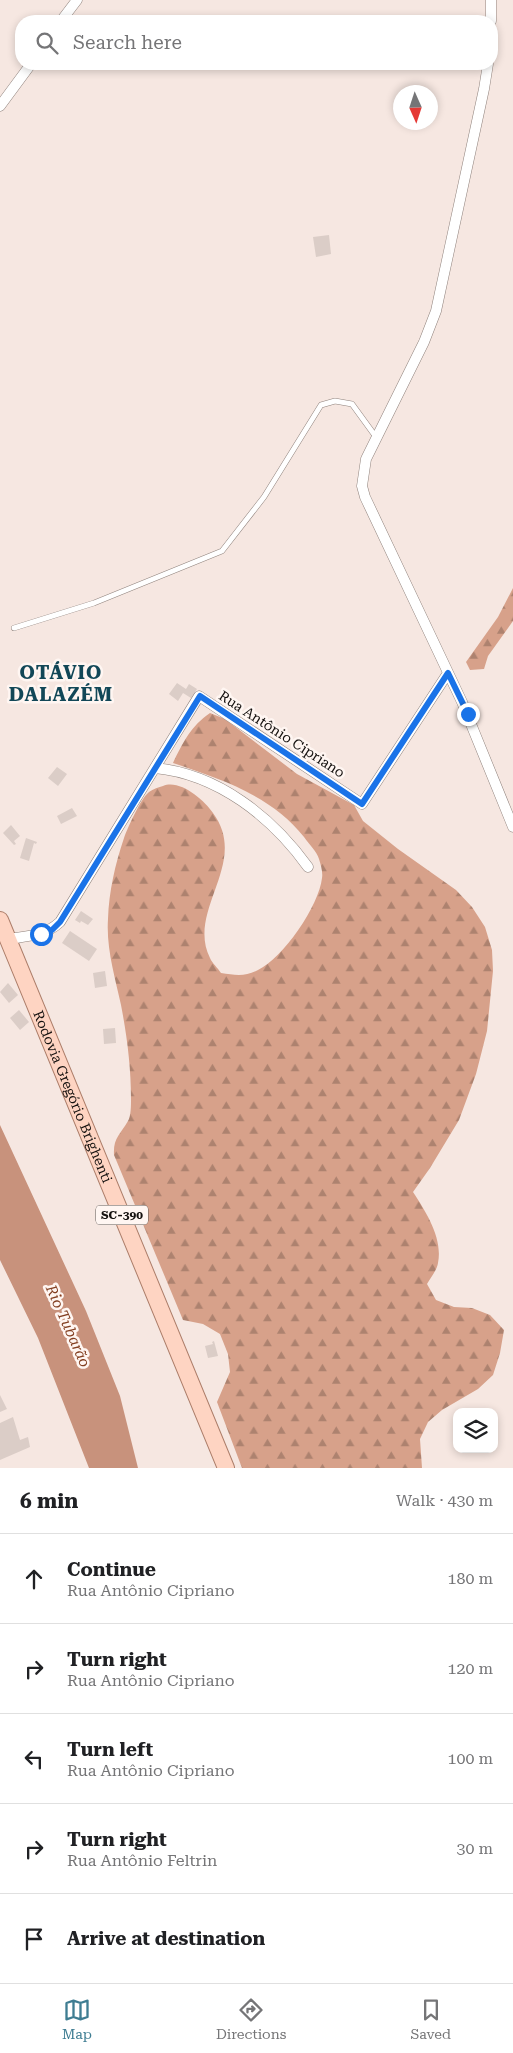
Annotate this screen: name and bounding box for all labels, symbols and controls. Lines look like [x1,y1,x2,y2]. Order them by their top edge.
search box [15,15,498,70]
icon: search [33,29,61,57]
text: Search here [73,31,182,54]
north arrow [393,85,438,130]
district label: OTÁVIO DALAZÉM [9,661,113,706]
street label: Rua Antônio Cipriano [216,687,348,781]
route end [457,703,480,726]
route start [30,923,53,946]
street label: Rodovia Gregório Brighenti [30,1008,116,1186]
road number: SC-390 [96,1206,148,1224]
water label: Rio Tubarão [41,1281,94,1370]
map controls [453,1408,498,1453]
button: layers [453,1408,498,1453]
text: 6 min [20,1489,78,1513]
text: Walk · 430 m [396,1491,493,1510]
text: Continue [67,1558,156,1581]
icon: ahead [20,1565,48,1593]
text: 180 m [447,1569,493,1588]
text: Rua Antônio Cipriano [67,1581,235,1600]
text: Turn right [67,1648,167,1671]
icon: right [20,1655,48,1683]
text: 120 m [447,1659,493,1678]
text: Rua Antônio Cipriano [67,1671,235,1690]
text: Turn left [67,1738,153,1761]
icon: left [20,1745,48,1773]
text: 100 m [447,1749,493,1768]
text: Rua Antônio Cipriano [67,1761,235,1780]
text: Turn right [67,1828,167,1851]
icon: right [20,1835,48,1863]
text: 30 m [456,1839,493,1858]
text: Rua Antônio Feltrin [67,1851,217,1870]
icon: arrive [20,1925,48,1953]
text: Arrive at destination [67,1927,265,1950]
tab: Map [62,1996,92,2042]
tab: Directions [216,1996,286,2042]
tab: Saved [410,1996,451,2042]

